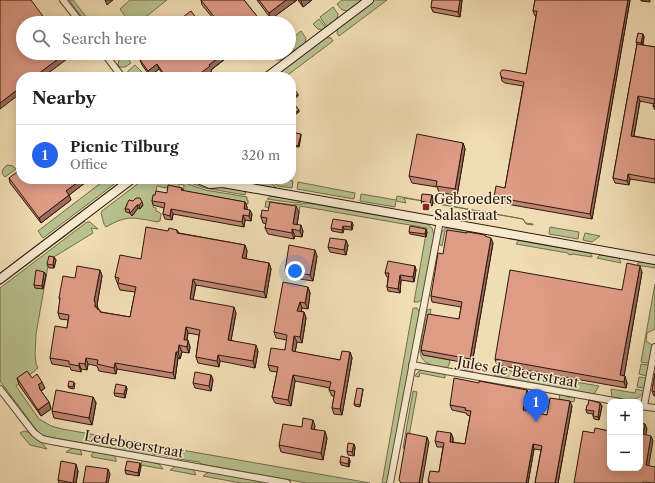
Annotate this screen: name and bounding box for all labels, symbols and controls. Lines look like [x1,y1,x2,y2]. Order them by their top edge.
search box [16,16,296,60]
icon: search [30,27,52,49]
text: Search here [62,29,147,48]
text: Nearby [32,88,96,108]
text: Picnic Tilburg [70,137,179,156]
text: 1 [42,147,48,163]
text: 320 m [242,147,280,163]
text: Office [70,156,107,172]
place label: Gebroeders Salastraat [434,190,512,224]
marker: Gebroeders Salastraat [421,202,431,212]
your location [285,261,305,281]
street label: Jules de Beerstraat [454,352,580,392]
pin: 1 [523,389,549,422]
map controls [607,399,643,471]
button: + [607,399,643,435]
street label: Ledeboerstraat [83,426,185,462]
button: − [607,435,643,471]

